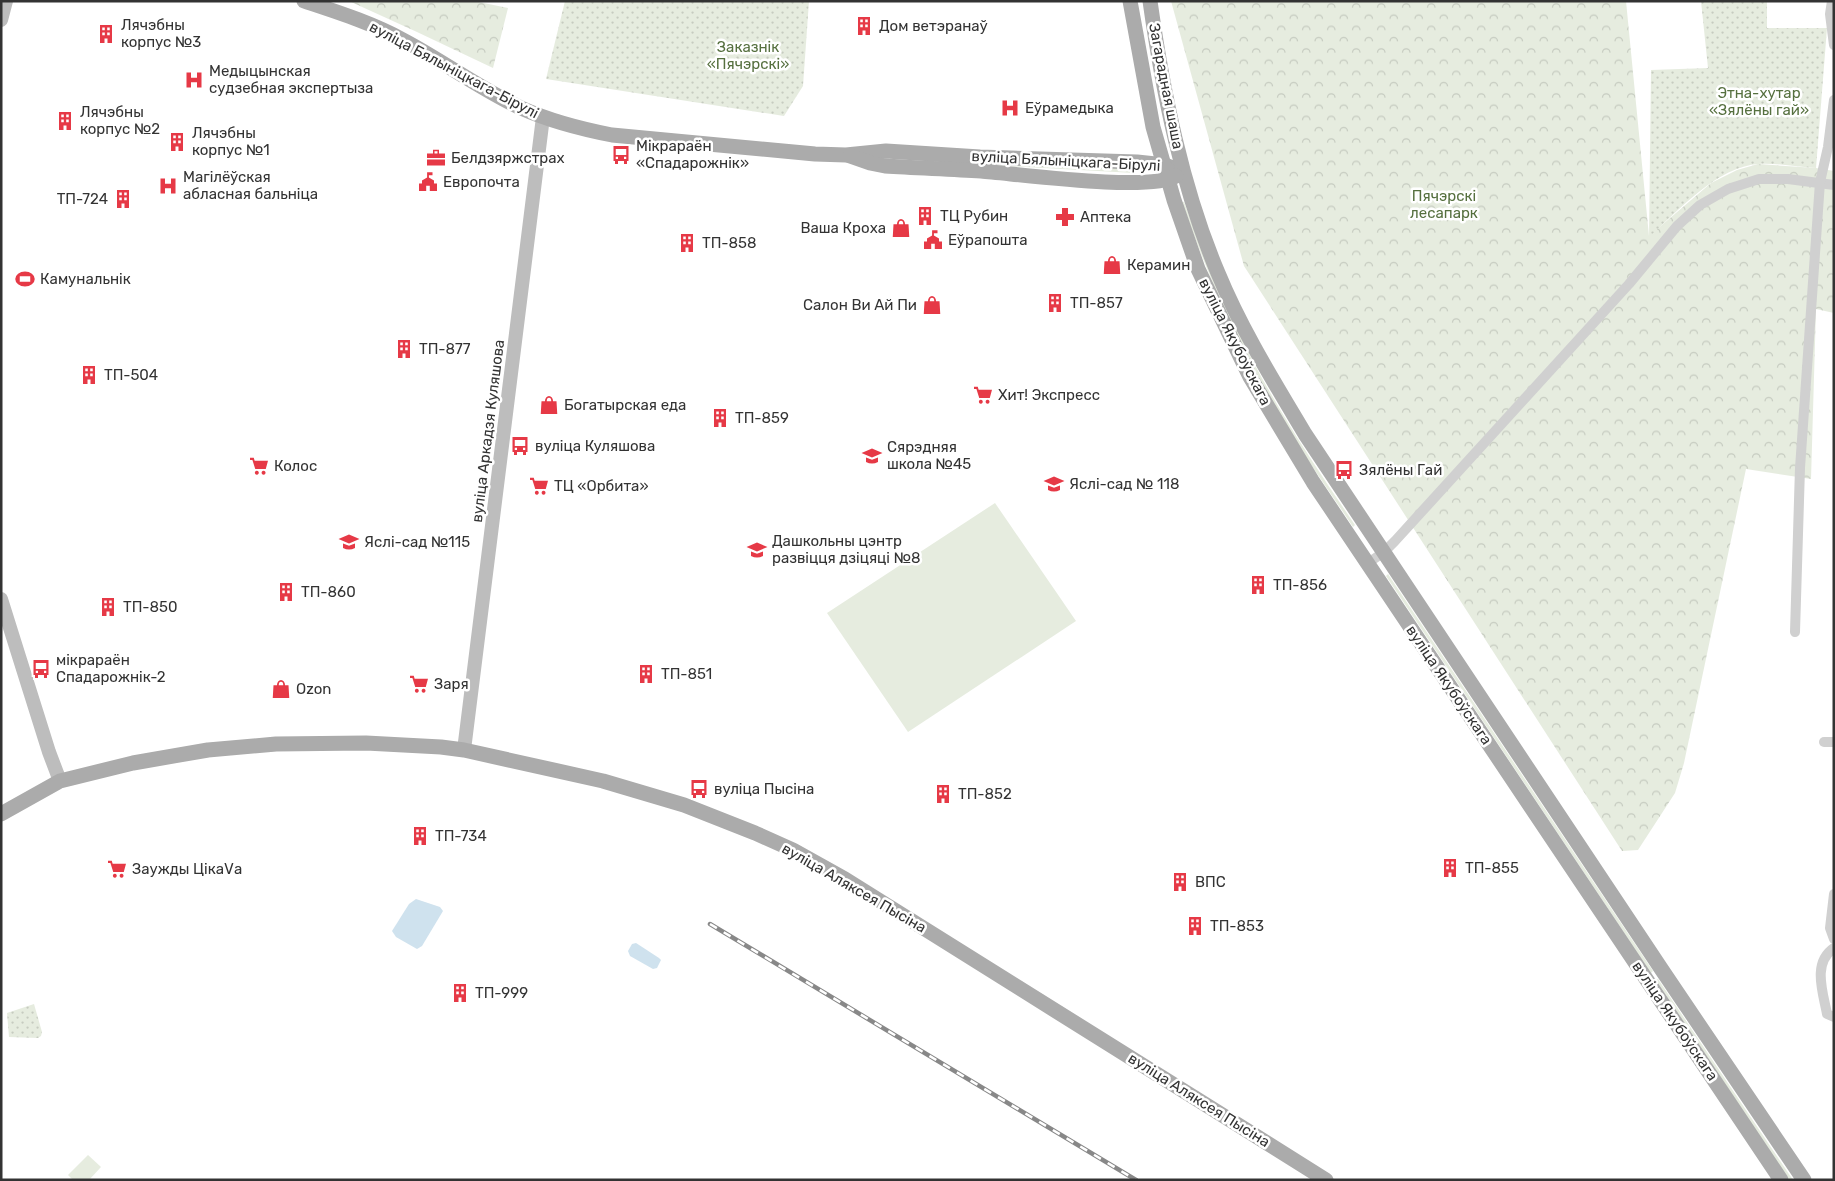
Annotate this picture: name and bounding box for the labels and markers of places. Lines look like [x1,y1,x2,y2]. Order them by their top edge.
building icon: Дом ветэранаў [853,15,875,37]
place label: Лячэбны корпус №3 [121,16,201,51]
place label: Дом ветэранаў [879,17,988,35]
building icon: Лячэбны корпус №3 [95,23,117,45]
place label: Медыцынская судзебная экспертыза [209,62,373,97]
hospital icon: Медыцынская судзебная экспертыза [183,69,205,91]
hospital icon: Еўрамедыка [999,97,1021,119]
place label: Еўрамедыка [1025,99,1114,117]
place label: Лячэбны корпус №2 [80,103,160,138]
building icon: Лячэбны корпус №2 [54,110,76,132]
place label: Лячэбны корпус №1 [192,124,270,159]
building icon: Лячэбны корпус №1 [166,131,188,153]
place label: Мікрараён «Спадарожнік» [636,137,749,172]
bus stop icon: Мікрараён «Спадарожнік» [610,144,632,166]
office icon: Белдзяржстрах [425,147,447,169]
place label: Белдзяржстрах [451,149,565,167]
place label: Магілёўская абласная бальніца [183,168,318,203]
public building icon: Европочта [417,171,439,193]
place label: Европочта [443,173,520,191]
hospital icon: Магілёўская абласная бальніца [157,175,179,197]
building icon: ТП-724 [112,188,134,210]
place label: ТП-724 [57,190,108,208]
building icon: ТЦ Рубин [914,205,936,227]
pharmacy icon: Аптека [1054,206,1076,228]
place label: ТЦ Рубин [940,207,1008,225]
place label: Аптека [1080,208,1131,226]
shop icon: Ваша Кроха [890,217,912,239]
place label: Ваша Кроха [800,219,886,237]
public building icon: Еўрапошта [922,229,944,251]
place label: Еўрапошта [948,231,1028,249]
building icon: ТП-858 [676,232,698,254]
place label: ТП-858 [702,234,757,252]
shop icon: Керамин [1101,254,1123,276]
place label: Керамин [1127,256,1190,274]
sports icon: Камунальнік [14,268,36,290]
place label: Камунальнік [40,270,131,288]
building icon: ТП-857 [1044,292,1066,314]
shop icon: Салон Ви Ай Пи [921,294,943,316]
place label: ТП-857 [1070,294,1123,312]
place label: Салон Ви Ай Пи [803,296,917,314]
building icon: ТП-877 [393,338,415,360]
place label: ТП-877 [419,340,471,358]
building icon: ТП-504 [78,364,100,386]
place label: ТП-504 [104,366,158,384]
supermarket icon: Хит! Экспресс [972,384,994,406]
place label: Хит! Экспресс [998,386,1100,404]
shop icon: Богатырская еда [538,394,560,416]
place label: Богатырская еда [564,396,686,414]
building icon: ТП-859 [709,407,731,429]
place label: ТП-859 [735,409,789,427]
bus stop icon: вуліца Куляшова [509,435,531,457]
place label: вуліца Куляшова [535,437,655,455]
place label: Сярэдняя школа №45 [887,438,971,473]
school or university icon: Сярэдняя школа №45 [861,445,883,467]
supermarket icon: Колос [248,455,270,477]
place label: Колос [274,457,317,475]
bus stop icon: Зялёны Гай [1333,459,1355,481]
place label: Зялёны Гай [1359,461,1442,479]
school or university icon: Яслі-сад № 118 [1043,473,1065,495]
supermarket icon: ТЦ «Орбита» [528,475,550,497]
place label: Яслі-сад № 118 [1069,475,1179,493]
place label: ТЦ «Орбита» [554,477,649,495]
school or university icon: Яслі-сад №115 [338,531,360,553]
place label: Дашкольны цэнтр развіцця дзіцяці №8 [772,532,921,567]
place label: Яслі-сад №115 [364,533,470,551]
school or university icon: Дашкольны цэнтр развіцця дзіцяці №8 [746,539,768,561]
building icon: ТП-856 [1247,574,1269,596]
place label: ТП-856 [1273,576,1327,594]
building icon: ТП-860 [275,581,297,603]
place label: ТП-860 [301,583,356,601]
building icon: ТП-850 [97,596,119,618]
place label: ТП-850 [123,598,178,616]
place label: мікрараён Спадарожнік-2 [56,651,166,686]
bus stop icon: мікрараён Спадарожнік-2 [30,658,52,680]
building icon: ТП-851 [635,663,657,685]
place label: ТП-851 [661,665,712,683]
supermarket icon: Заря [408,673,430,695]
place label: Заря [434,675,469,693]
shop icon: Ozon [270,678,292,700]
place label: Ozon [296,680,331,698]
bus stop icon: вуліца Пысіна [688,778,710,800]
place label: вуліца Пысіна [714,780,814,798]
building icon: ТП-852 [932,783,954,805]
place label: ТП-852 [958,785,1012,803]
building icon: ТП-734 [409,825,431,847]
place label: ТП-734 [435,827,487,845]
building icon: ТП-855 [1439,857,1461,879]
supermarket icon: Заужды ЦікаVа [106,858,128,880]
place label: ТП-855 [1465,859,1519,877]
place label: Заужды ЦікаVа [132,860,242,878]
building icon: ВПС [1169,871,1191,893]
place label: ВПС [1195,873,1226,891]
building icon: ТП-853 [1184,915,1206,937]
place label: ТП-853 [1210,917,1264,935]
building icon: ТП-999 [449,982,471,1004]
place label: ТП-999 [475,984,528,1002]

